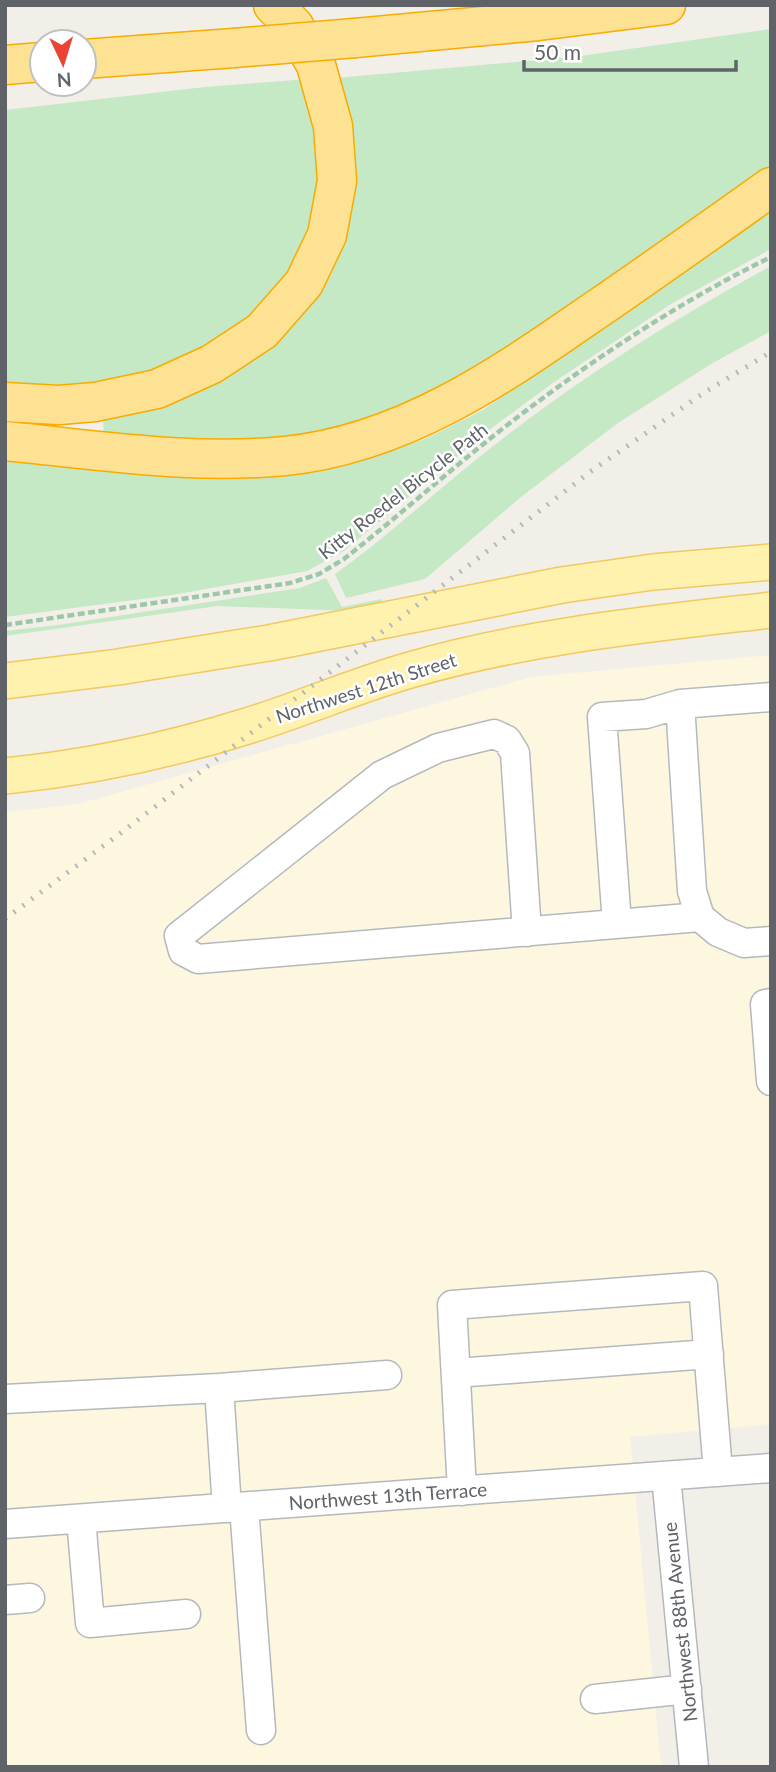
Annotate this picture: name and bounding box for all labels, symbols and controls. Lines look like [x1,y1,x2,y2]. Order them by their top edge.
north arrow [28,28,98,98]
scale bar [524,28,736,72]
text: 50 m [534,39,581,64]
text: N [56,68,72,92]
street label: Kitty Roedel Bicycle Path [314,418,492,564]
street label: Northwest 12th Street [273,647,459,728]
street label: Northwest 13th Terrace [288,1477,488,1514]
street label: Northwest 88th Avenue [658,1521,701,1723]

